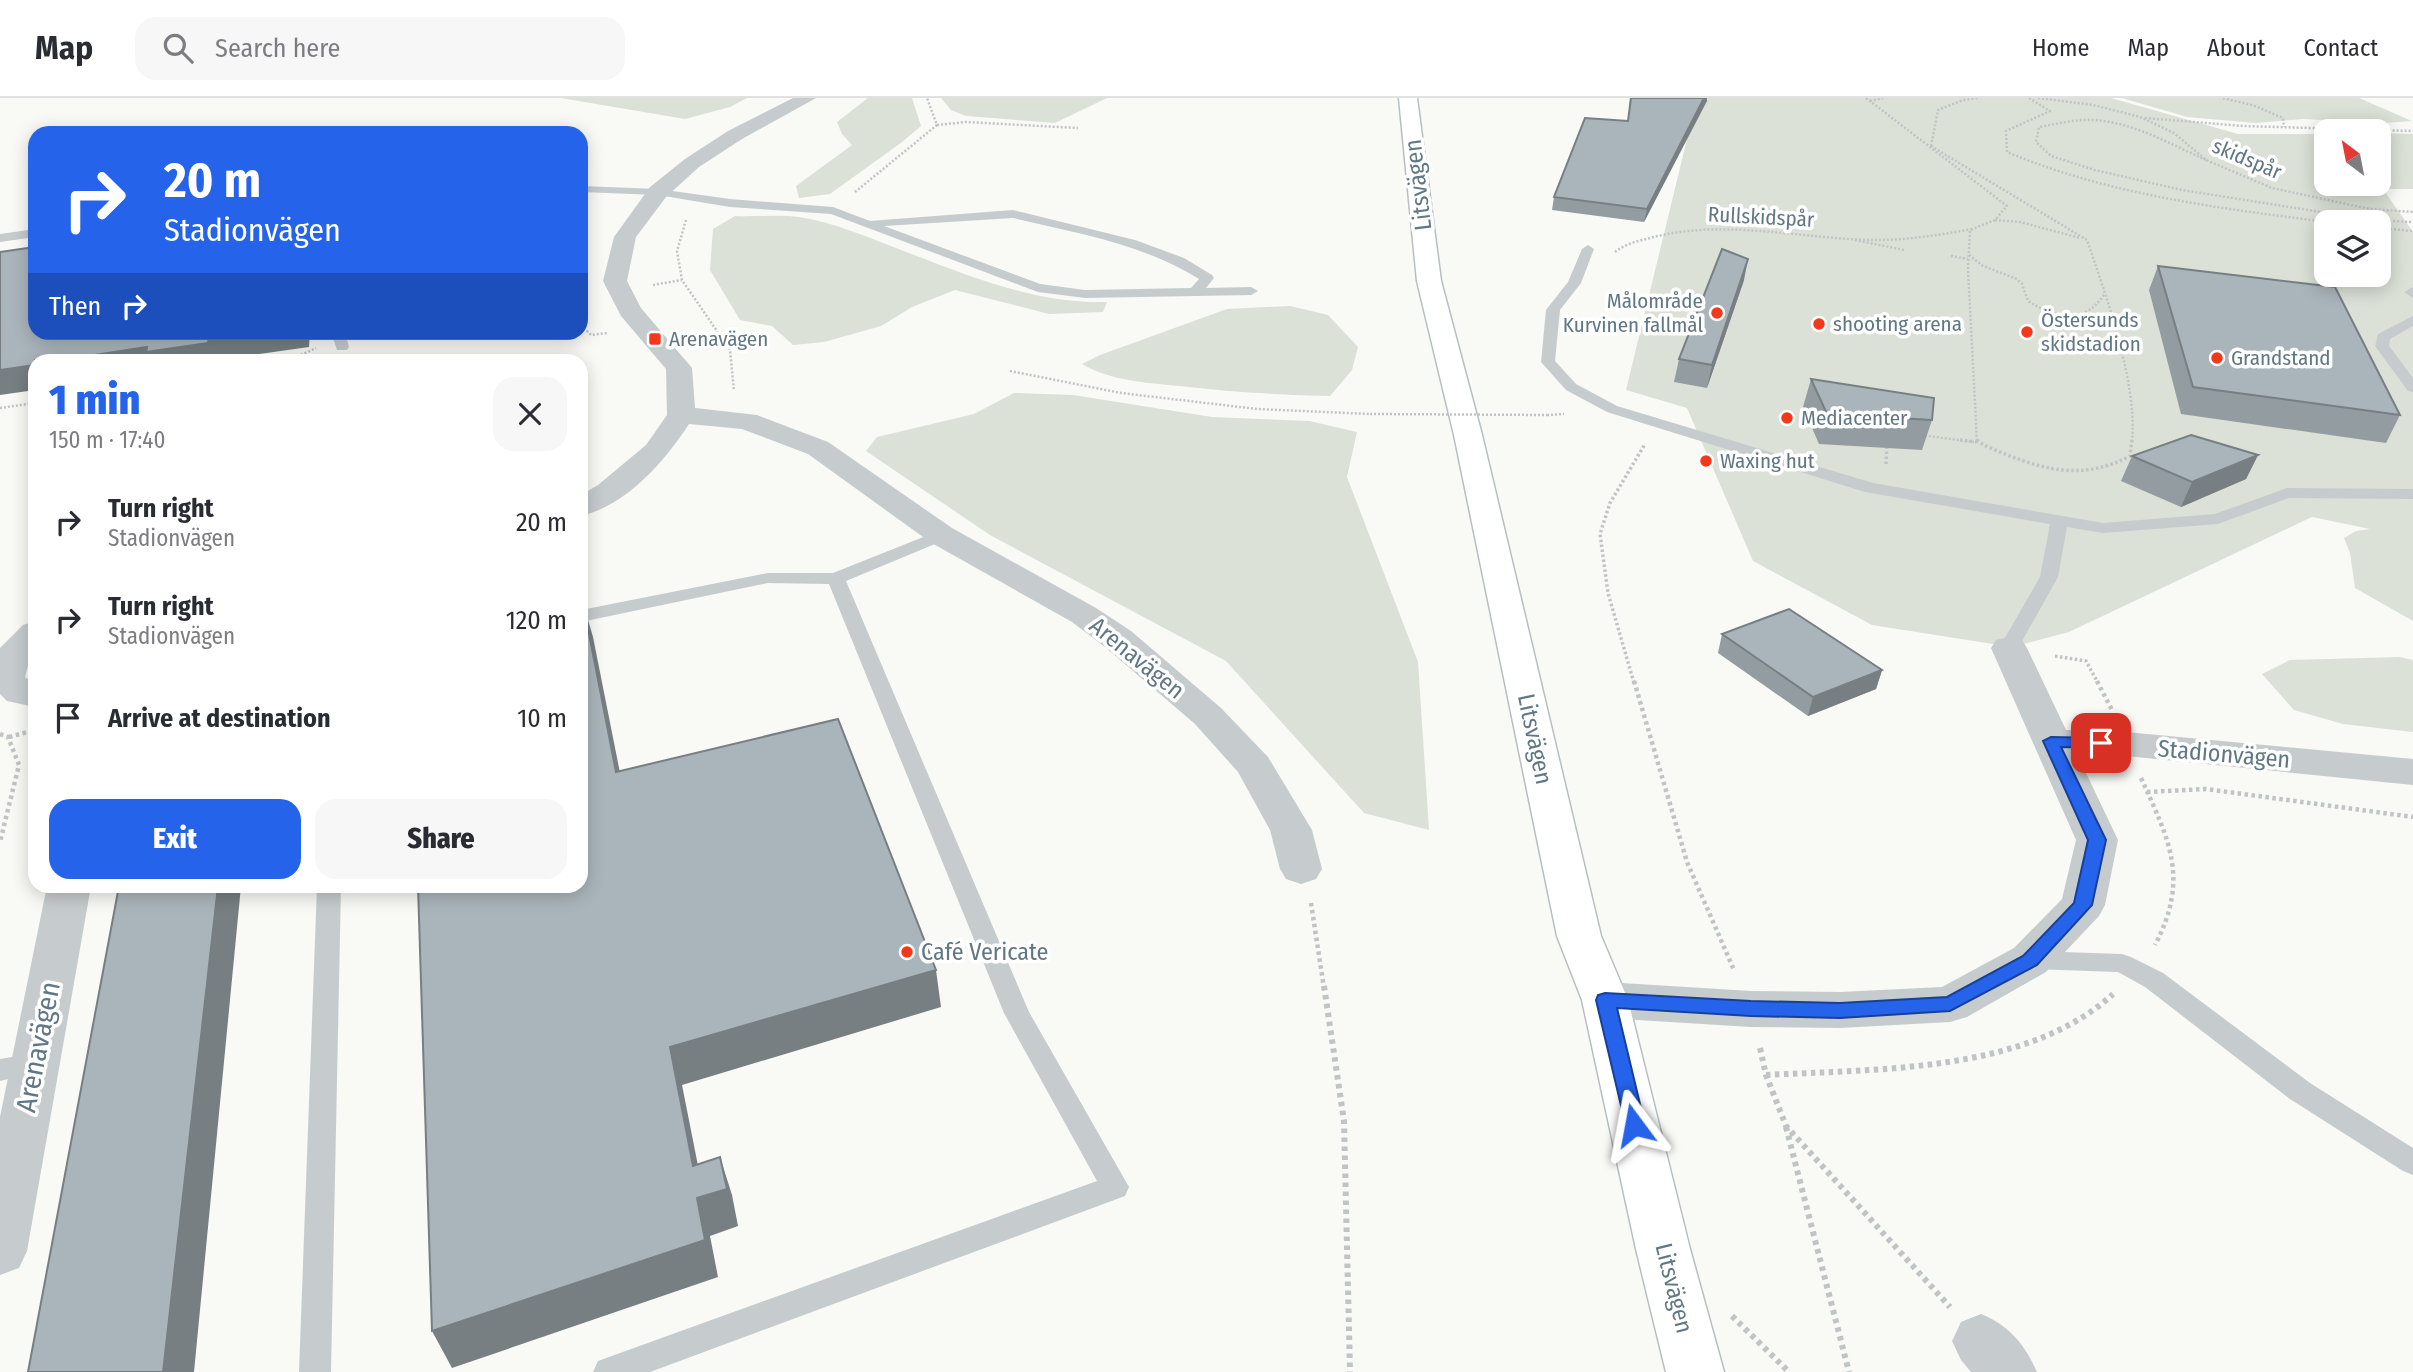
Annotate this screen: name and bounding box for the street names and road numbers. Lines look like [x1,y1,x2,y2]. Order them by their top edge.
street label: skidspår [2208,133,2286,185]
street label: Litsvägen [1399,138,1437,232]
street label: Rullskidspår [1707,201,1815,233]
street label: Arenavägen [1084,611,1190,705]
street label: Litsvägen [1512,691,1558,787]
street label: Stadionvägen [2157,734,2291,774]
street label: Arenavägen [9,979,67,1115]
street label: Litsvägen [1649,1240,1699,1336]

